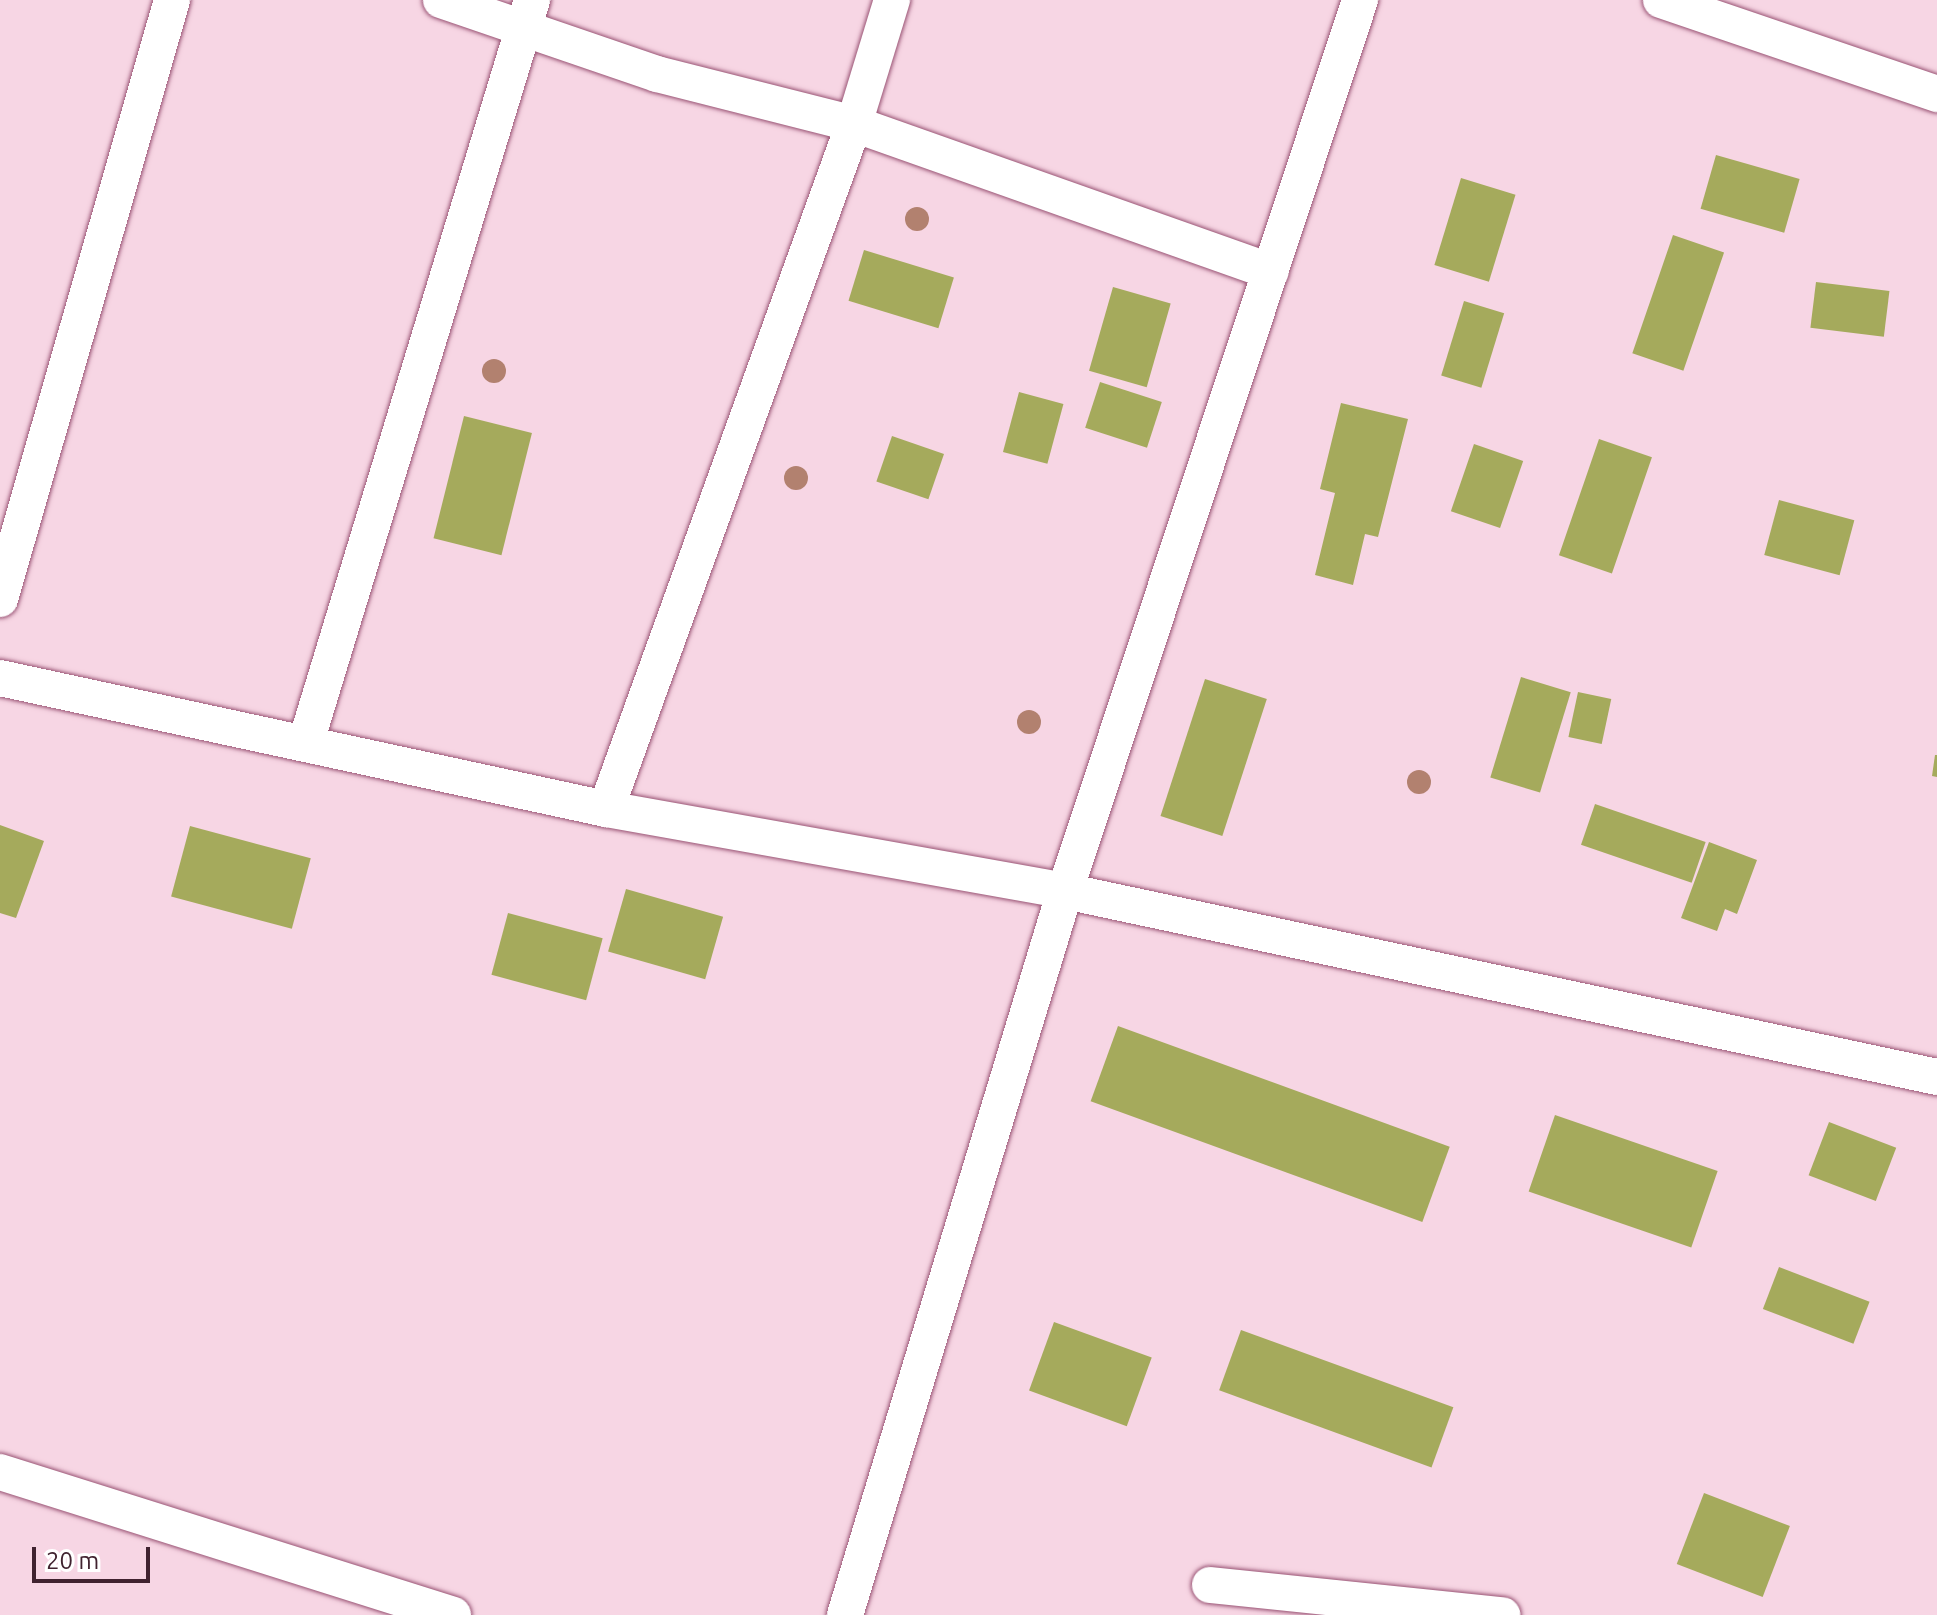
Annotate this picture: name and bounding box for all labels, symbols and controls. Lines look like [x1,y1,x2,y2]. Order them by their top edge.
scale bar [36,1531,154,1581]
text: 20 m [46,1547,99,1574]

